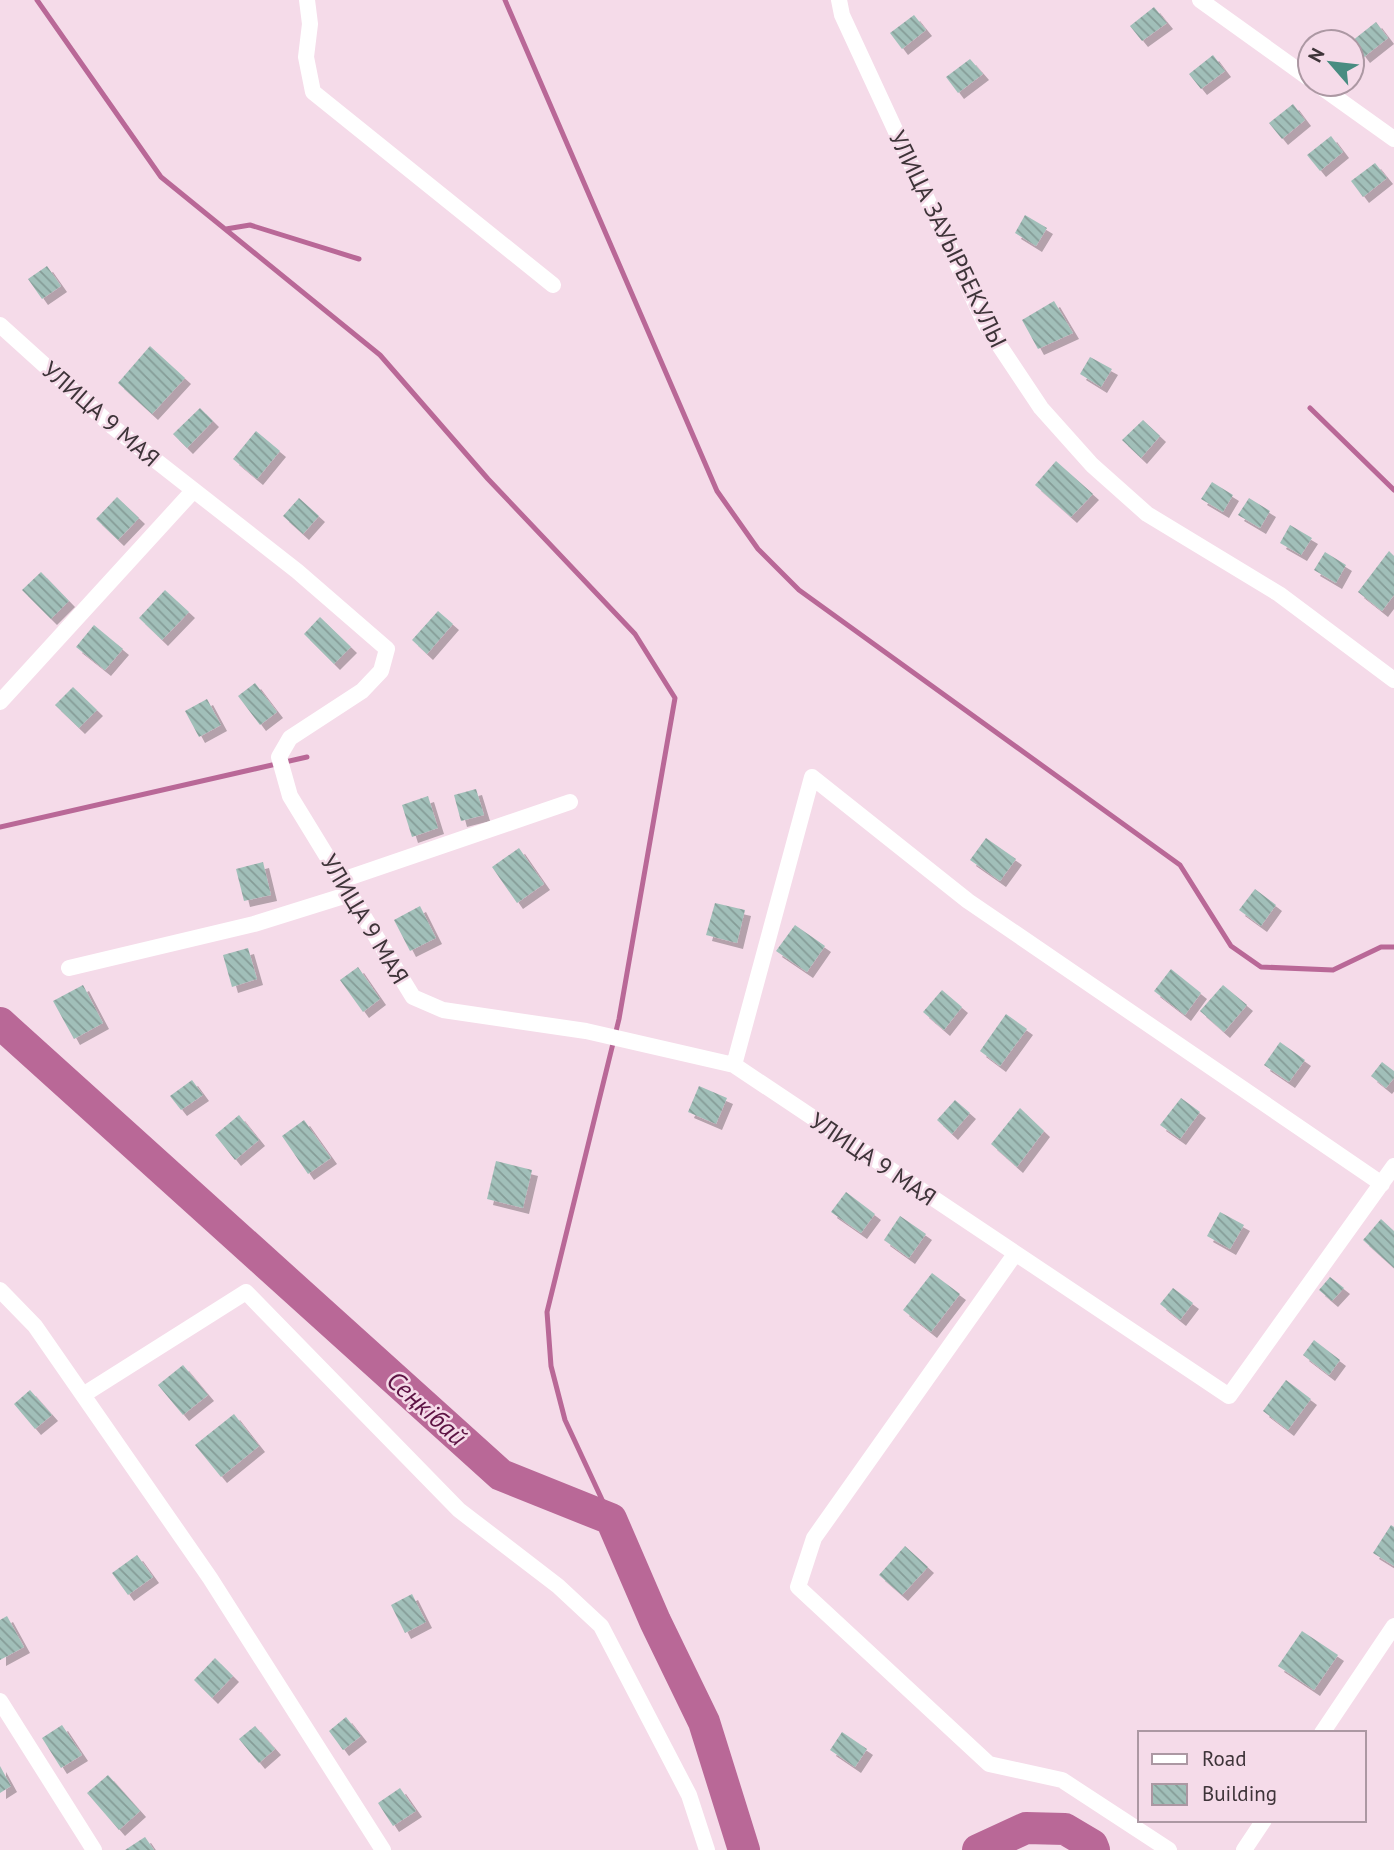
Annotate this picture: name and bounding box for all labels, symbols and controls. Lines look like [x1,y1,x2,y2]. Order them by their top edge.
north arrow [1296,28,1366,98]
text: N [1302,44,1330,66]
street label: УЛИЦА ЗАУЫРБЕКУЛЫ [882,125,1014,353]
street label: УЛИЦА 9 МАЯ [36,354,166,474]
street label: УЛИЦА 9 МАЯ [314,848,416,990]
street label: УЛИЦА 9 МАЯ [804,1105,942,1213]
water label: Сеңкібай [380,1363,474,1453]
legend [1138,1731,1366,1822]
text: Road [1202,1745,1246,1772]
text: Building [1202,1780,1277,1807]

